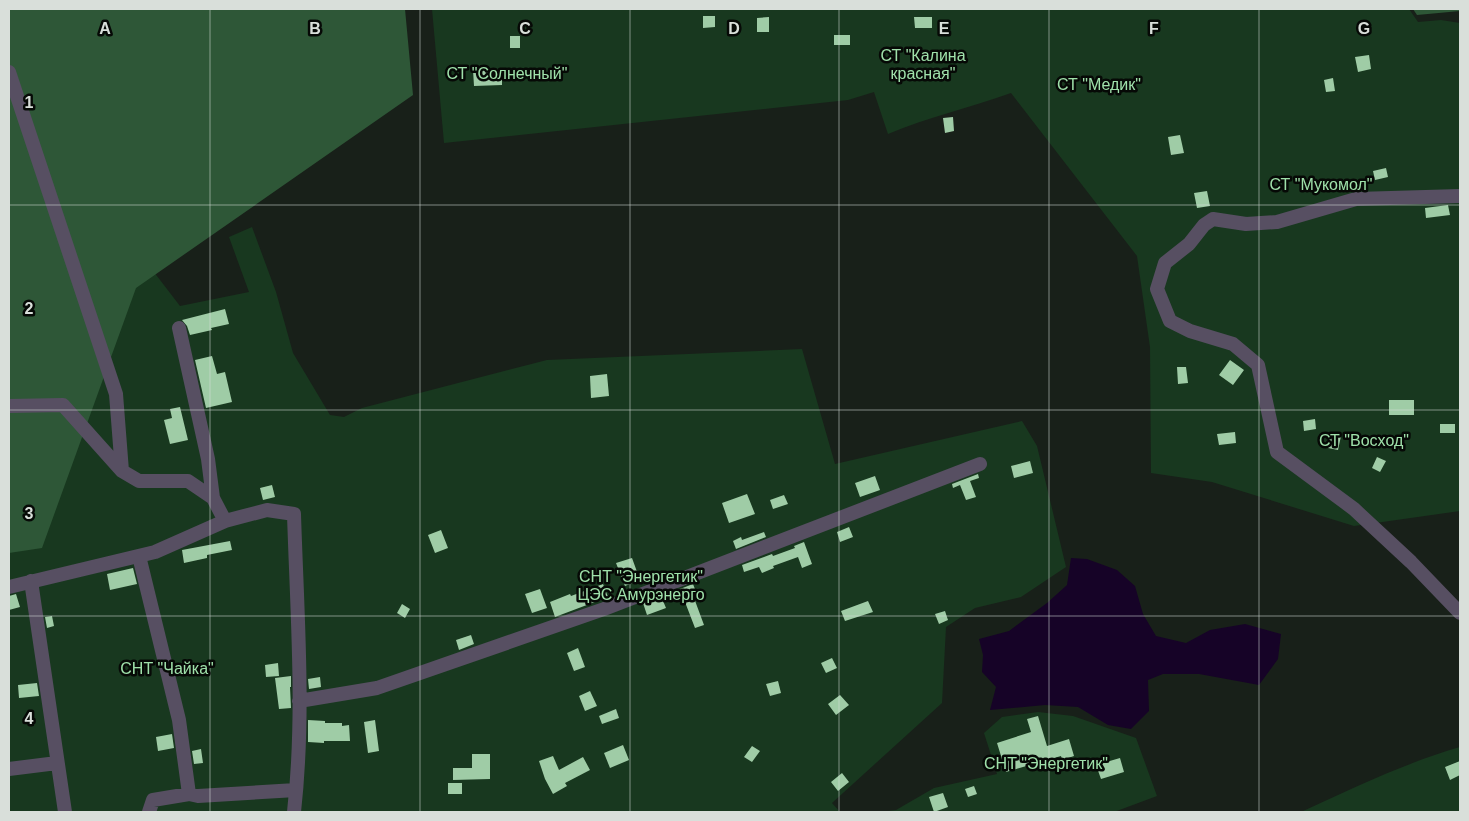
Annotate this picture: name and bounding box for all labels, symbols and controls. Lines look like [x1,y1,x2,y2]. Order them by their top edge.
text: A [99,20,111,37]
text: B [309,20,321,37]
text: C [519,20,531,37]
text: D [728,20,740,37]
text: E [939,20,950,37]
text: F [1149,20,1159,37]
text: G [1358,20,1370,37]
park label: СТ "Калина красная" [880,47,966,82]
park label: СТ "Солнечный" [447,65,567,82]
park label: СТ "Медик" [1057,76,1141,93]
text: 1 [25,94,34,111]
park label: СТ "Мукомол" [1269,176,1373,193]
text: 2 [25,300,34,317]
park label: СТ "Восход" [1319,432,1409,449]
text: 3 [25,505,34,522]
park label: СНТ "Энергетик" ЦЭС Амурэнерго [577,568,705,603]
park label: СНТ "Чайка" [120,660,214,677]
text: 4 [25,710,34,727]
park label: СНТ "Энергетик" [984,755,1108,772]

